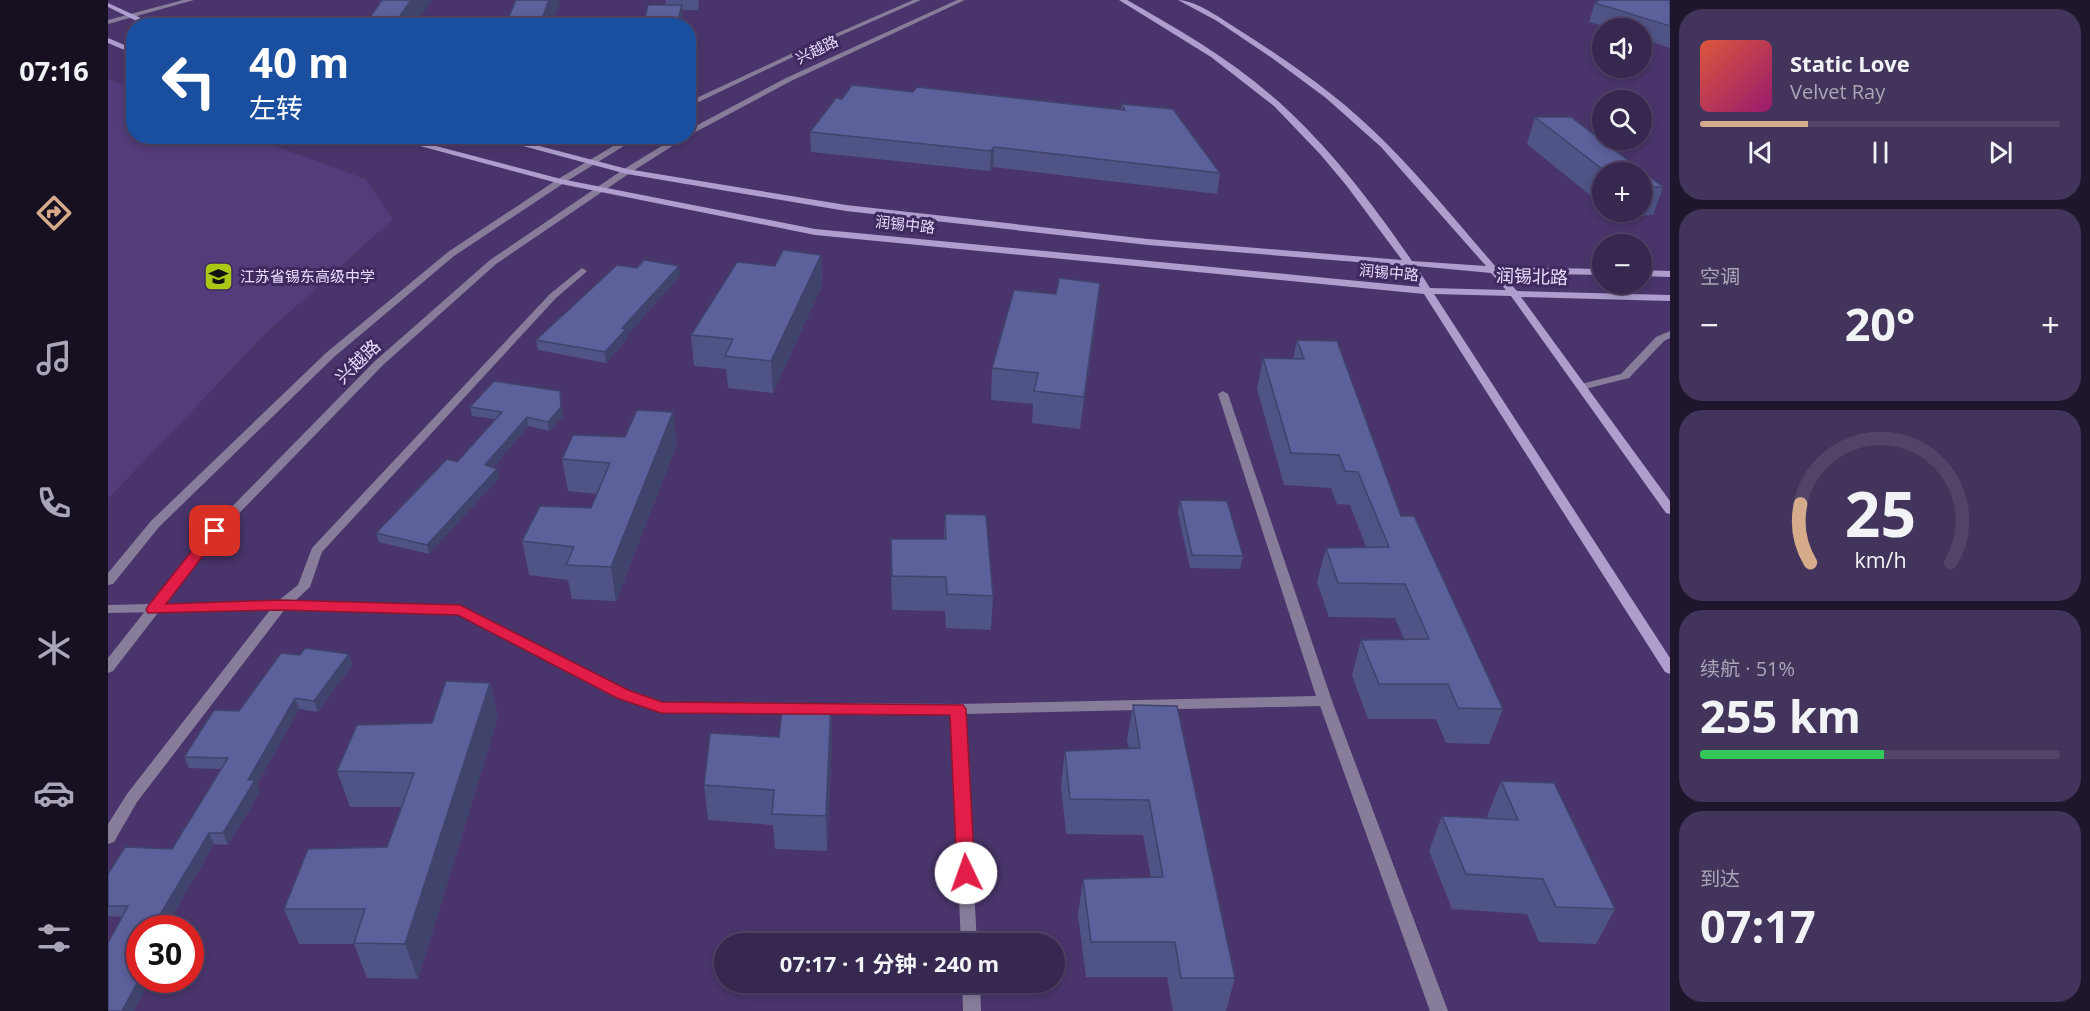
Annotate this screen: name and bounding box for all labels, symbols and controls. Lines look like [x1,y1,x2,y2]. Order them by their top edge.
map controls [1592,18,1652,294]
button: sound [1592,18,1652,78]
street label: 兴越路 [792,30,841,68]
text: 40 m [249,33,349,90]
icon: left [150,42,228,120]
text: Static Love [1790,48,1910,78]
text: 07:16 [19,52,89,89]
text: Velvet Ray [1790,78,1885,105]
text: 左转 [249,89,303,126]
button: search [1592,90,1652,150]
icon: previous [1744,136,1777,169]
icon: pause [1864,136,1897,169]
icon: next [1984,136,2017,169]
button: + [1592,162,1652,222]
icon: directions [33,192,75,234]
street label: 润锡中路 [874,211,936,237]
button: − [1592,234,1652,294]
street label: 润锡中路 [1358,259,1420,285]
school or university icon: 江苏省锡东高级中学 [203,261,235,293]
street label: 润锡北路 [1496,263,1568,289]
text: 空调 [1700,263,1740,290]
place label: 江苏省锡东高级中学 [240,266,375,286]
text: 20° [1845,293,1915,354]
text: − [1700,302,1719,347]
text: + [2041,302,2060,347]
street label: 兴越路 [330,334,385,389]
icon: music [33,337,75,379]
text: 25 [1844,470,1916,555]
icon: phone [33,482,75,524]
pin [189,505,240,556]
icon: arrive [198,514,231,547]
text: km/h [1854,545,1906,574]
icon: climate [33,627,75,669]
text: 续航 · 51% [1700,655,1795,682]
text: 255 km [1700,685,1861,746]
icon: car [33,772,75,814]
position arrow [934,841,998,905]
text: 到达 [1700,865,1740,892]
text: 07:17 [1700,895,1816,956]
speed limit sign: 30 [126,915,204,993]
icon: filters [33,917,75,959]
text: 07:17 · 1 分钟 · 240 m [780,948,999,978]

